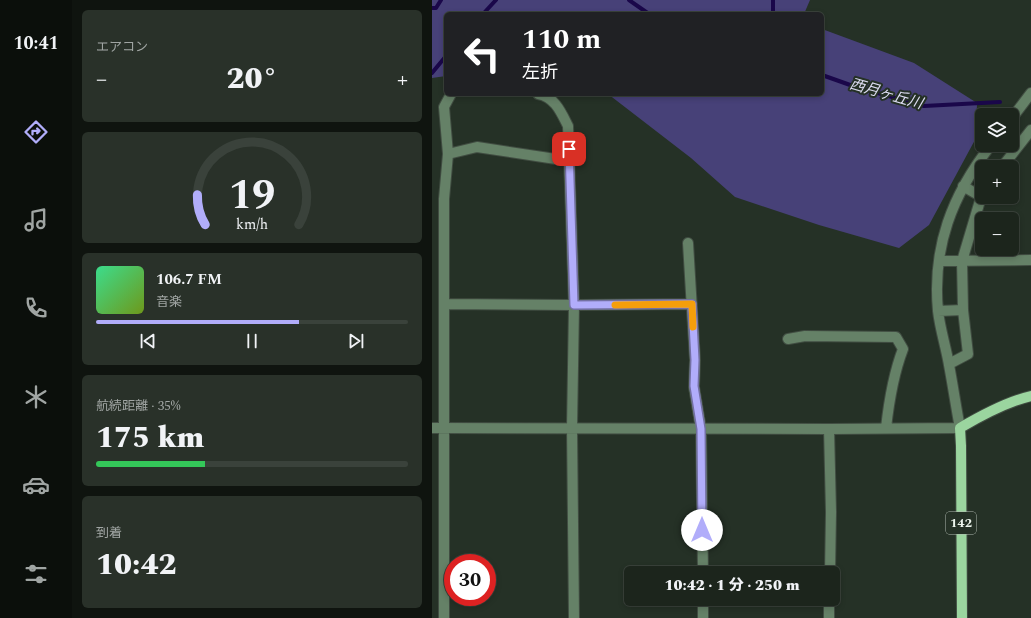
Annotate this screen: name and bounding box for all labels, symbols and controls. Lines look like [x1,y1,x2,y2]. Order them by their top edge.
text: 110 m [522,18,601,61]
icon: left [456,28,508,80]
text: 10:41 [13,30,59,57]
text: エアコン [96,37,148,57]
text: 20° [227,56,278,102]
text: 左折 [522,59,558,86]
text: − [96,63,107,96]
text: + [397,63,408,96]
water label: 西月ヶ丘川 [847,73,927,116]
map controls [975,108,1019,256]
button: layers [975,108,1019,152]
icon: directions [22,118,50,146]
pin [552,132,586,166]
icon: arrive [558,138,580,160]
button: + [975,160,1019,204]
text: 19 [229,164,275,227]
icon: music [22,206,50,234]
button: − [975,212,1019,256]
text: km/h [236,214,268,236]
text: 106.7 FM [156,268,222,291]
text: 音楽 [156,292,182,312]
icon: phone [22,294,50,322]
icon: previous [137,330,159,352]
icon: pause [241,330,263,352]
icon: next [345,330,367,352]
icon: climate [22,383,50,411]
text: 航続距離 · 35% [96,396,181,416]
text: 175 km [96,415,204,461]
icon: car [22,471,50,499]
position arrow [681,509,723,551]
road number: 142 [946,512,976,534]
text: 到着 [96,523,122,543]
text: 10:42 [96,542,176,588]
speed limit sign: 30 [444,554,496,606]
icon: filters [22,560,50,588]
text: 10:42 · 1 分 · 250 m [664,574,800,597]

